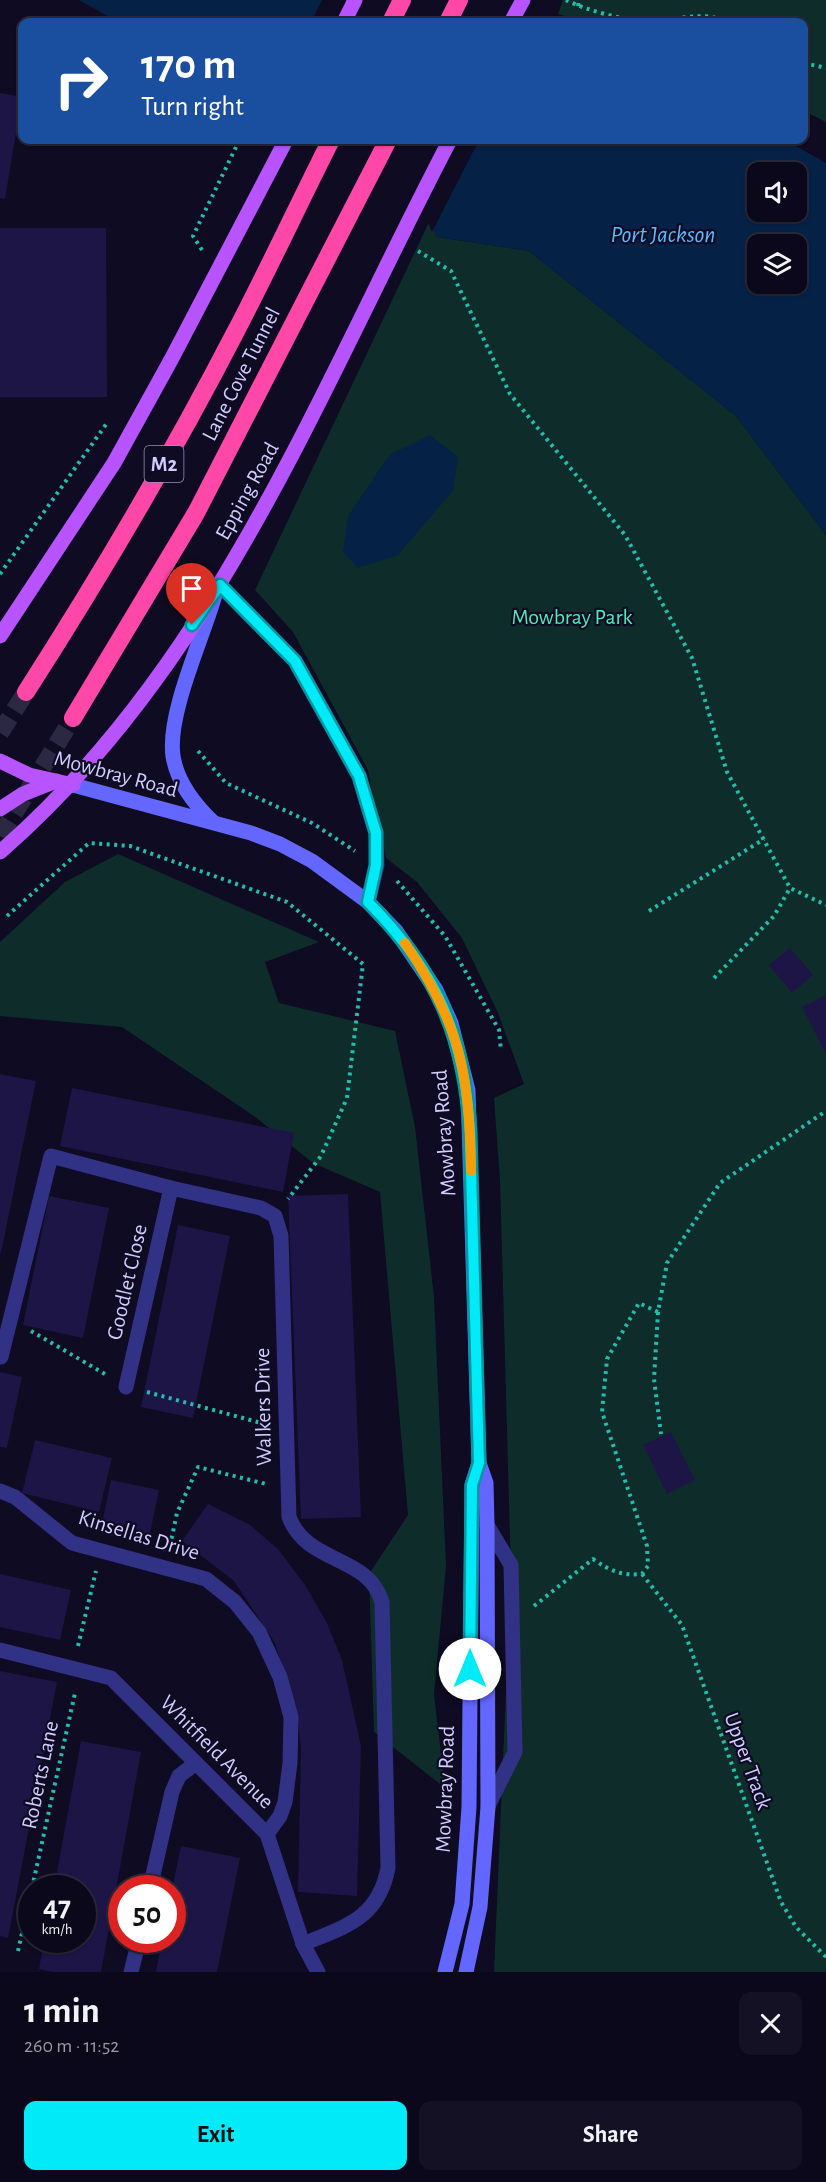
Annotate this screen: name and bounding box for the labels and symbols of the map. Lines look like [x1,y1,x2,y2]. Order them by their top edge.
water label: Port Jackson [610,223,716,247]
street label: Lane Cove Tunnel [198,304,284,444]
street label: Epping Road [211,439,283,543]
road number: M2 [144,446,184,482]
pin [166,563,217,625]
park label: Mowbray Park [511,606,633,628]
street label: Mowbray Road [52,747,180,801]
street label: Mowbray Road [429,1069,459,1197]
street label: Goodlet Close [103,1222,151,1342]
street label: Walkers Drive [251,1348,275,1466]
street label: Kinsellas Drive [76,1506,202,1564]
position arrow [438,1637,502,1701]
street label: Whitfield Avenue [156,1691,278,1813]
street label: Upper Track [720,1710,776,1812]
street label: Roberts Lane [18,1719,62,1831]
street label: Mowbray Road [432,1725,458,1853]
speed limit sign: 50 [108,1875,186,1953]

